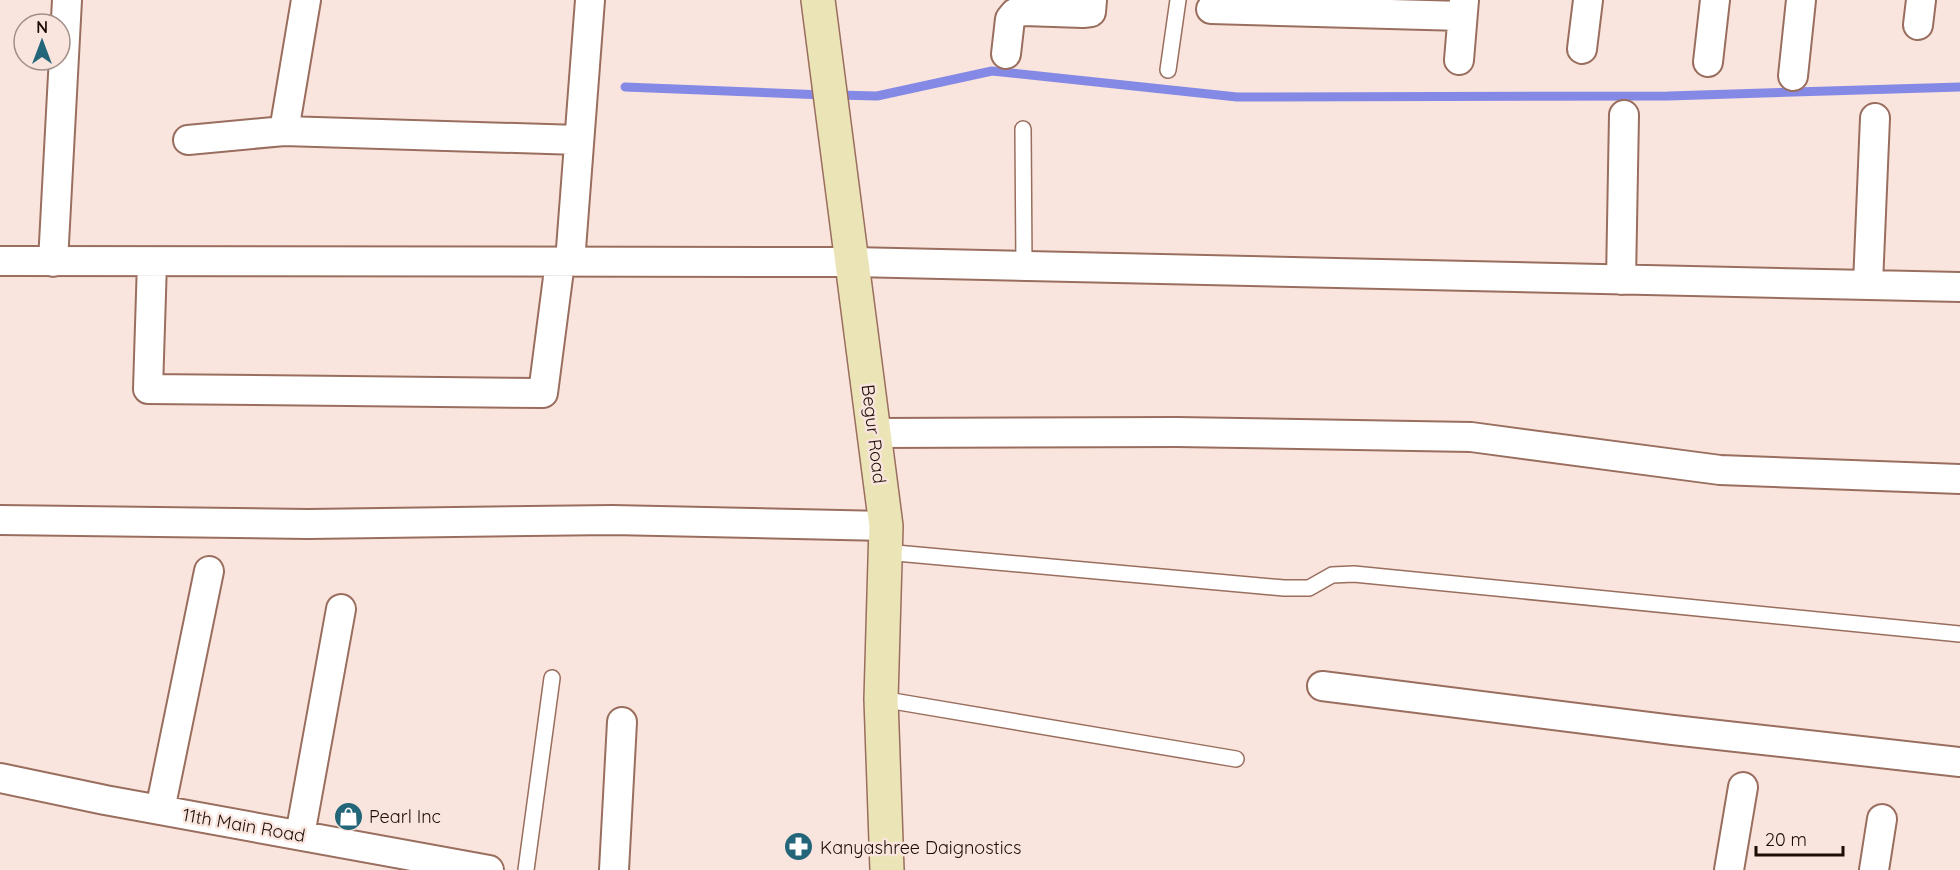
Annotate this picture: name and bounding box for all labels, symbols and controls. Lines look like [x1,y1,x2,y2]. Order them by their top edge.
north arrow [12,12,72,72]
text: N [36,17,48,37]
street label: Begur Road [857,383,891,485]
shop icon: Pearl Inc [332,800,364,832]
street label: 11th Main Road [181,803,307,847]
place label: Pearl Inc [369,805,441,828]
scale bar [1756,819,1843,857]
text: 20 m [1765,828,1807,851]
pharmacy icon: Kanyashree Daignostics [783,831,815,863]
place label: Kanyashree Daignostics [820,836,1021,859]

